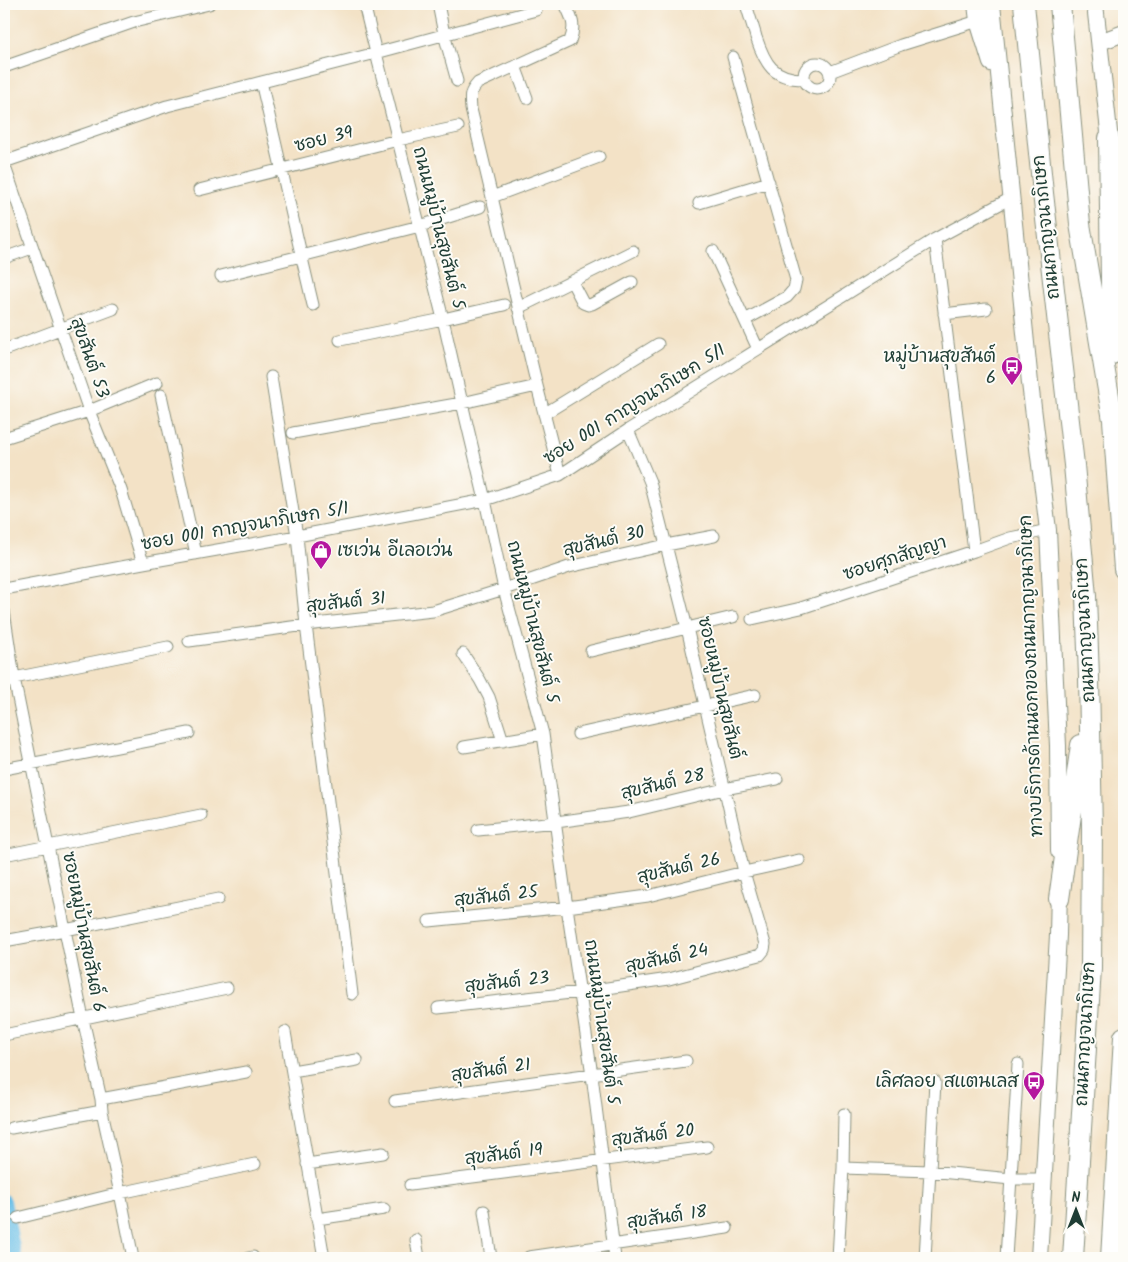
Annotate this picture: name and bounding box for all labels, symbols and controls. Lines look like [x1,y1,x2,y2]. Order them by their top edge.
street label: ซอย 39 [291,119,357,161]
street label: ถนนหมู่บ้านสุขสันต์ 5 [404,144,473,314]
street label: ถนนกาญจนาภิเษก [1025,153,1069,301]
street label: สุขสันต์ 53 [62,314,116,402]
street label: ซอย 001 กาญจนาภิเษก 5/1 [538,337,732,473]
place label: หมู่บ้านสุขสันต์ 6 [883,343,996,393]
bus stop icon: หมู่บ้านสุขสันต์ 6 [1000,355,1024,386]
street label: ซอย 001 กาญจนาภิเษก 5/1 [139,494,351,560]
street label: ทางบริการด้านนอกของถนนกาญจนาภิเษก [1012,514,1052,838]
street label: สุขสันต์ 30 [560,519,648,565]
street label: ซอยศุภสัญญา [839,529,951,589]
place label: เซเว่น อีเลอเว่น [337,537,453,566]
street label: ถนนหมู่บ้านสุขสันต์ 5 [498,538,567,708]
shop icon: เซเว่น อีเลอเว่น [309,539,333,570]
street label: ถนนกาญจนาภิเษก [1068,557,1104,703]
street label: สุขสันต์ 31 [305,584,387,622]
street label: ซอยหมู่บ้านสุขสันต์ [688,613,750,763]
street label: สุขสันต์ 28 [618,761,708,809]
street label: สุขสันต์ 26 [635,845,723,893]
street label: ซอยหมู่บ้านสุขสันต์ 6 [53,849,113,1015]
street label: สุขสันต์ 25 [453,878,541,916]
street label: สุขสันต์ 24 [623,936,711,982]
street label: ถนนหมู่บ้านสุขสันต์ 5 [575,938,627,1108]
street label: ถนนกาญจนาภิเษก [1068,961,1104,1107]
street label: สุขสันต์ 23 [463,964,551,1002]
street label: สุขสันต์ 21 [449,1051,533,1091]
place label: เลิศลอย สแตนเลส [875,1068,1019,1097]
bus stop icon: เลิศลอย สแตนเลส [1022,1070,1046,1101]
street label: สุขสันต์ 20 [610,1117,696,1155]
street label: สุขสันต์ 19 [463,1136,545,1174]
north arrow [1050,1184,1100,1234]
text: N [1072,1187,1081,1209]
street label: สุขสันต์ 18 [625,1198,709,1238]

